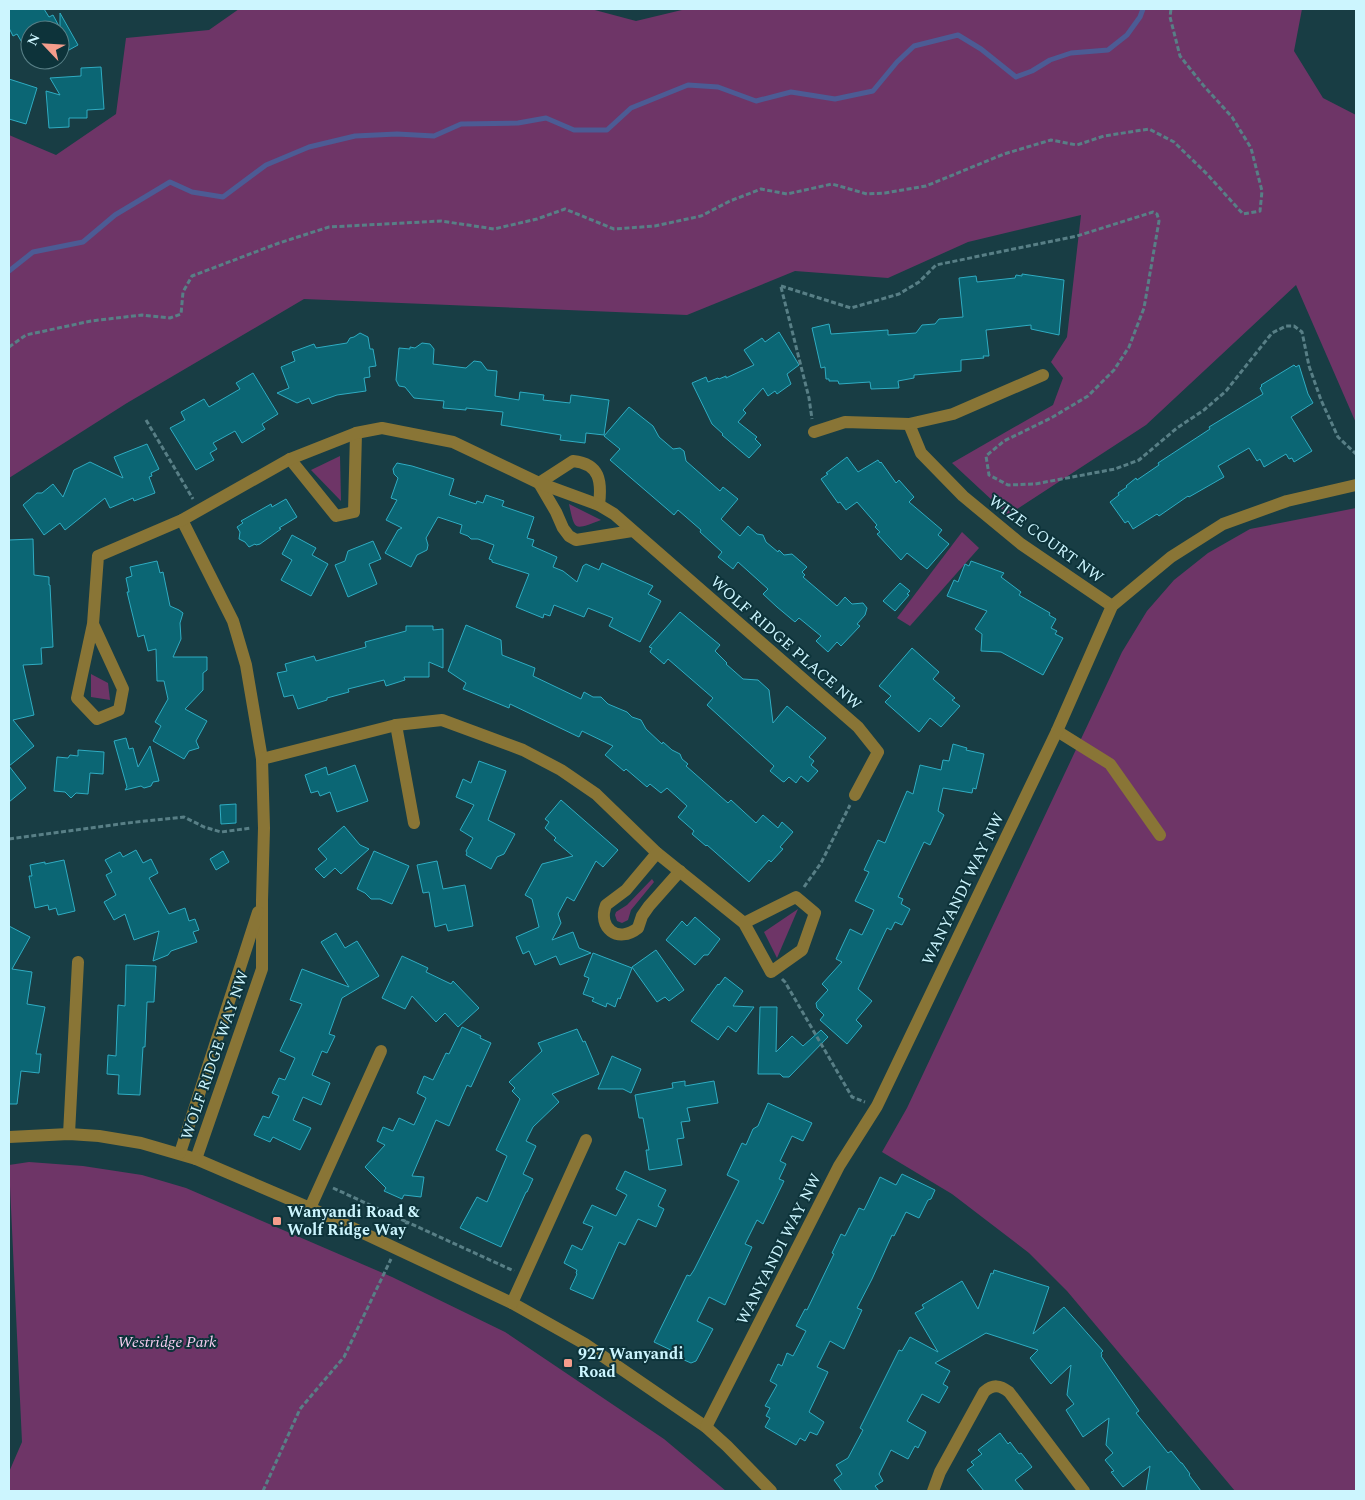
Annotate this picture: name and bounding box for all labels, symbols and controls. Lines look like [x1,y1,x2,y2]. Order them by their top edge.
north arrow [20,20,70,70]
text: N [22,30,46,49]
street label: WIZE COURT NW [983,489,1109,589]
street label: WOLF RIDGE PLACE NW [705,570,867,716]
street label: WANYANDI WAY NW [916,808,1010,969]
street label: WOLF RIDGE WAY NW [175,967,255,1143]
street label: WANYANDI WAY NW [730,1169,828,1329]
place label: Wanyandi Road & Wolf Ridge Way [287,1200,421,1242]
marker: Wanyandi Road & Wolf Ridge Way [271,1215,283,1227]
park label: Westridge Park [117,1330,217,1354]
place label: 927 Wanyandi Road [578,1342,684,1384]
marker: 927 Wanyandi Road [562,1357,574,1369]

